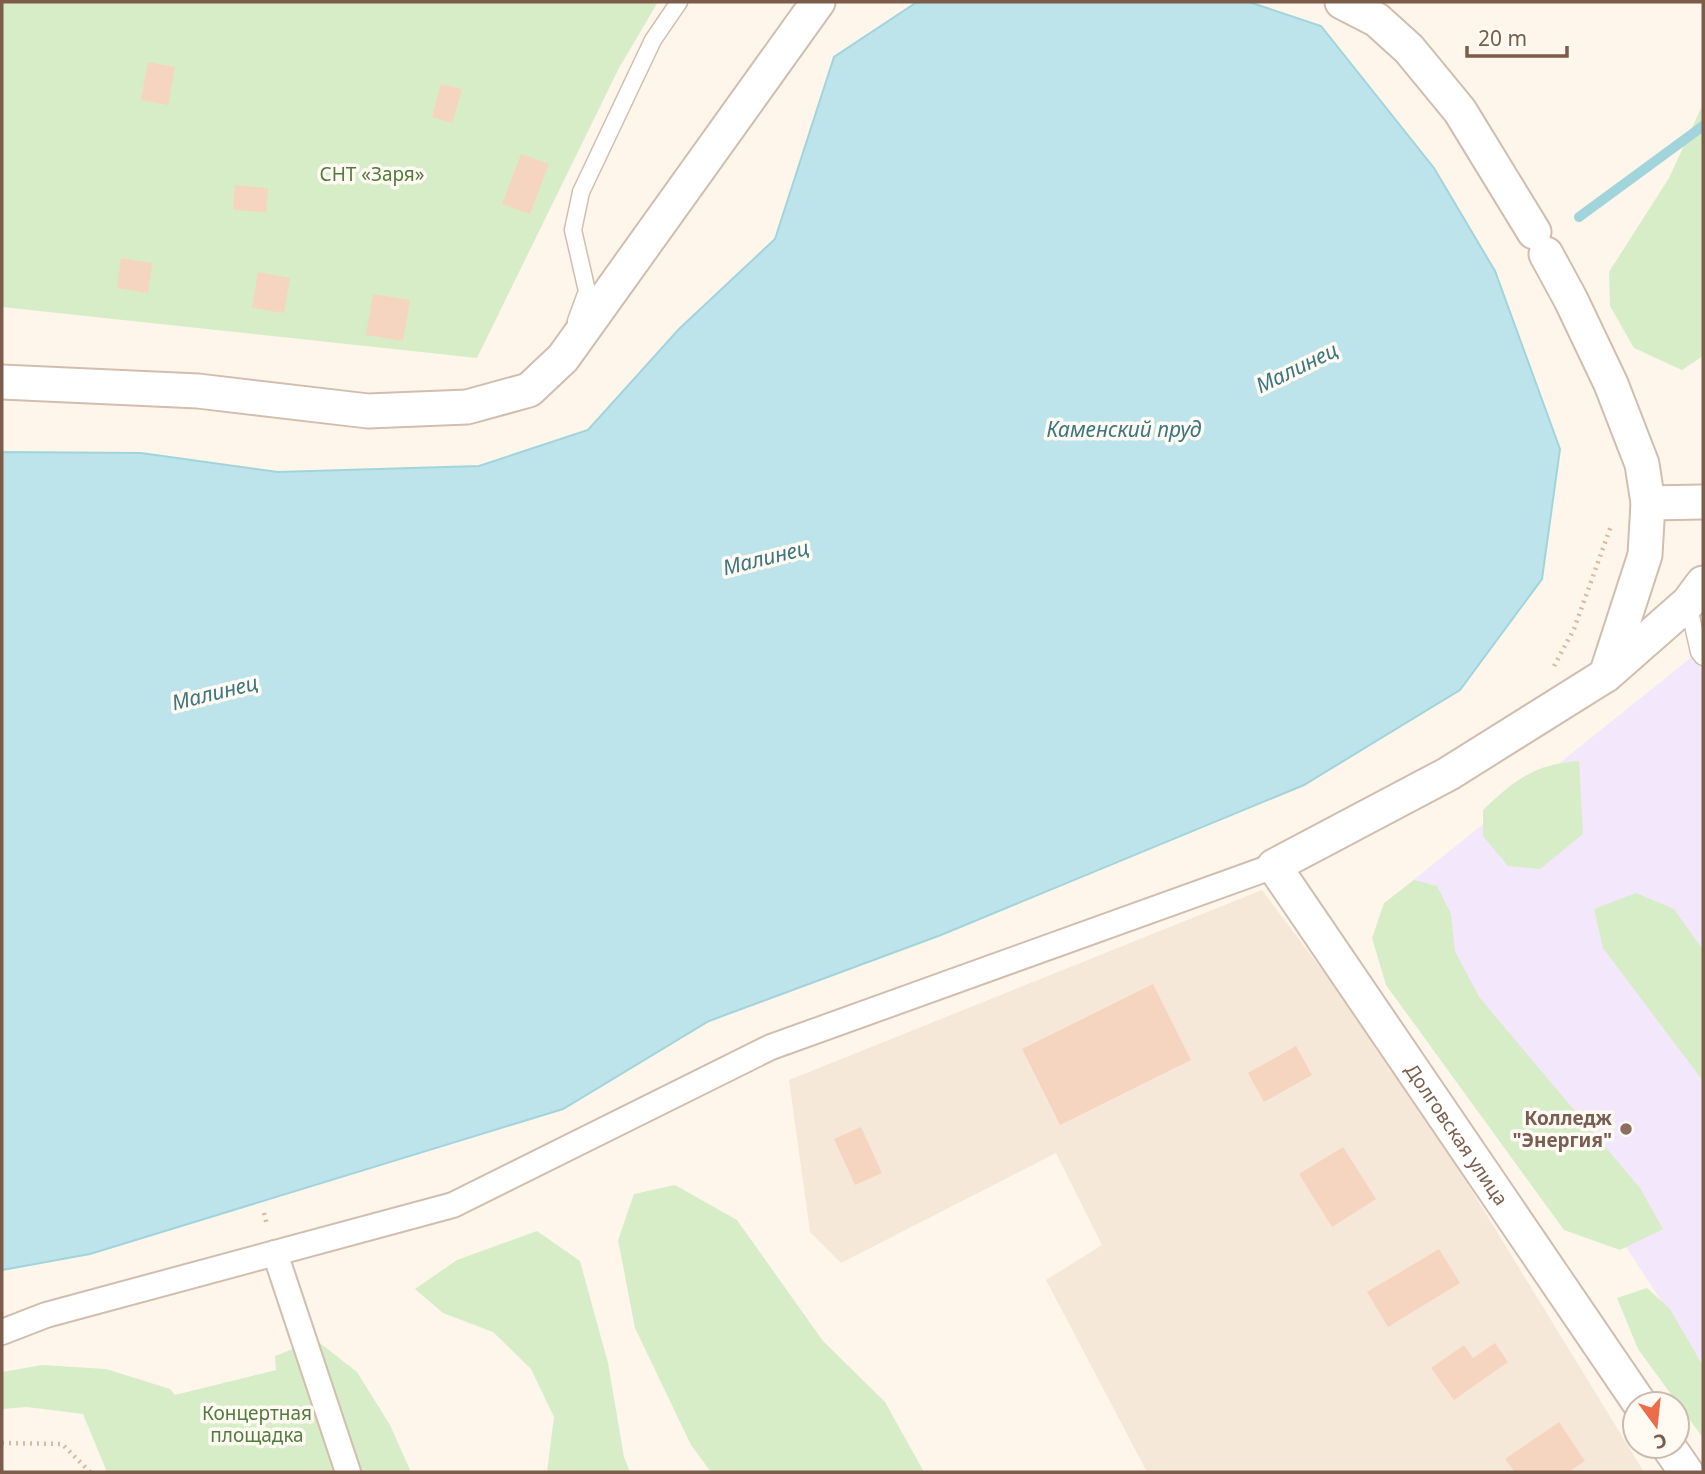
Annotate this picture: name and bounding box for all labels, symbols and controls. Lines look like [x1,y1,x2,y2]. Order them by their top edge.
scale bar [1467,14,1567,58]
text: 20 m [1478,24,1527,52]
park label: СНТ «Заря» [320,161,424,187]
water label: Малинец [1251,335,1342,399]
water label: Каменский пруд [1046,415,1202,443]
water label: Малинец [720,533,812,581]
water label: Малинец [169,668,261,716]
street label: Долговская улица [1399,1059,1514,1210]
place label: Колледж "Энергия" [1512,1105,1613,1153]
marker: Колледж "Энергия" [1618,1121,1634,1137]
north arrow [1621,1390,1691,1460]
park label: Концертная площадка [202,1400,312,1448]
text: С [1651,1427,1670,1456]

